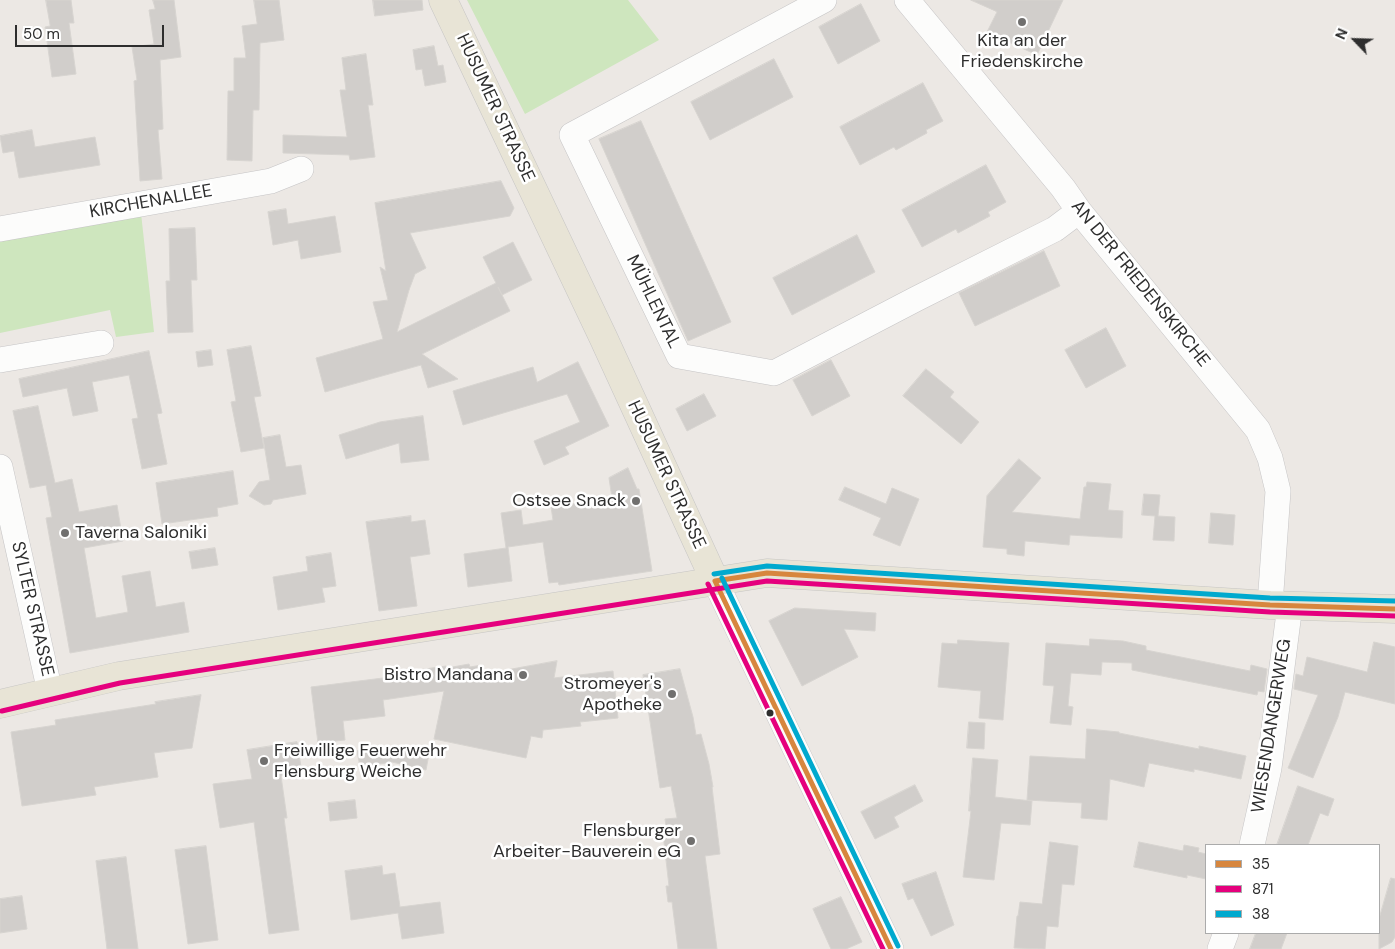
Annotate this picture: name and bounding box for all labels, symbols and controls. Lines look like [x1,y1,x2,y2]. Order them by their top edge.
scale bar [18,15,166,47]
north arrow [1330,15,1380,65]
marker: Kita an der Friedenskirche [1016,16,1028,28]
text: 50 m [23,24,60,44]
text: N [1331,26,1352,42]
street label: HUSUMER STRASSE [451,30,539,186]
place label: Kita an der Friedenskirche [961,30,1083,72]
street label: KIRCHENALLEE [88,181,214,223]
street label: AN DER FRIEDENSKIRCHE [1066,196,1214,372]
street label: MÜHLENTAL [621,252,685,352]
street label: HUSUMER STRASSE [622,397,710,553]
place label: Ostsee Snack [512,490,626,512]
marker: Ostsee Snack [630,495,642,507]
place label: Taverna Saloniki [75,522,207,544]
marker: Taverna Saloniki [59,527,71,539]
street label: SYLTER STRASSE [6,540,58,678]
street label: WIESENDANGERWEG [1248,637,1296,815]
place label: Bistro Mandana [384,664,513,686]
marker: Bistro Mandana [517,669,529,681]
place label: Stromeyer's Apotheke [564,673,662,716]
marker: Stromeyer's Apotheke [666,688,678,700]
unlabelled marker [765,708,775,718]
place label: Freiwillige Feuerwehr Flensburg Weiche [274,740,447,782]
marker: Freiwillige Feuerwehr Flensburg Weiche [258,755,270,767]
place label: Flensburger Arbeiter-Bauverein eG [493,820,681,862]
marker: Flensburger Arbeiter-Bauverein eG [685,835,697,847]
legend [1205,844,1380,934]
text: 35 [1252,854,1270,874]
text: 871 [1252,879,1273,899]
text: 38 [1252,904,1270,924]

